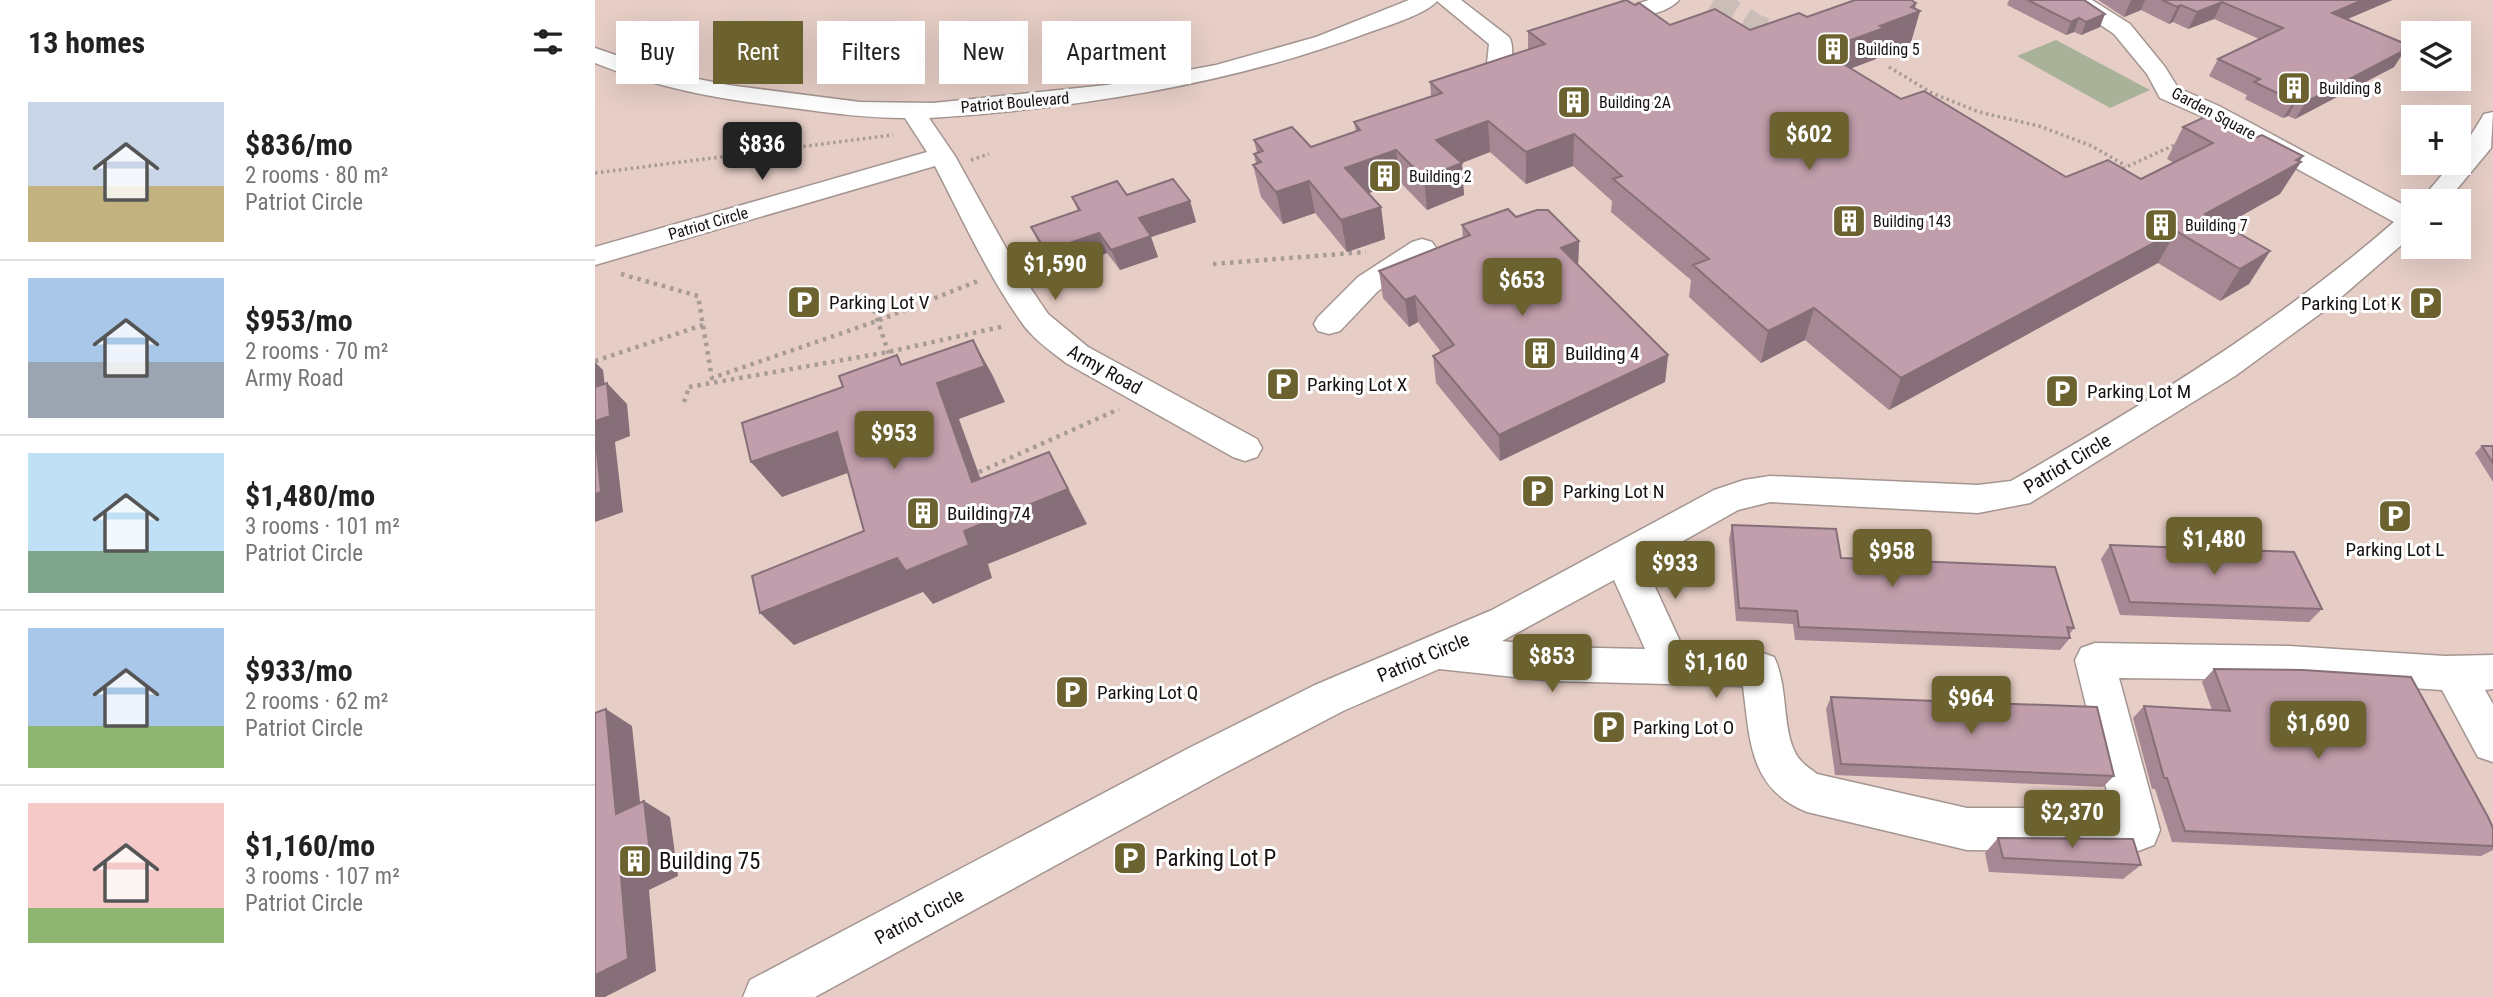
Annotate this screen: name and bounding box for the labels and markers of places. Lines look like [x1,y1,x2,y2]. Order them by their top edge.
building icon: Building 5 [1814,30,1852,68]
place label: Building 5 [1857,40,1920,59]
building icon: Building 8 [2275,69,2313,107]
place label: Building 8 [2319,79,2382,98]
building icon: Building 2A [1555,83,1593,121]
place label: Building 2A [1599,93,1671,112]
pin: $602 [1768,113,1850,172]
pin: $836 [721,122,803,182]
building icon: Building 2 [1366,157,1404,195]
place label: Building 2 [1409,167,1472,186]
building icon: Building 143 [1830,202,1868,240]
building icon: Building 7 [2142,206,2180,244]
place label: Building 143 [1873,212,1951,231]
place label: Building 7 [2185,216,2248,235]
pin: $1,590 [998,243,1112,302]
pin: $653 [1481,258,1563,318]
parking icon: Parking Lot V [785,283,823,321]
parking icon: Parking Lot K [2407,284,2445,322]
place label: Parking Lot V [829,291,930,314]
place label: Parking Lot K [2301,292,2402,315]
building icon: Building 4 [1521,334,1559,372]
place label: Building 4 [1565,342,1639,365]
parking icon: Parking Lot X [1264,365,1302,403]
parking icon: Parking Lot M [2043,372,2081,410]
place label: Parking Lot X [1307,373,1407,396]
place label: Parking Lot M [2087,380,2191,403]
pin: $953 [853,412,935,471]
parking icon: Parking Lot N [1519,472,1557,510]
place label: Parking Lot N [1563,480,1665,503]
building icon: Building 74 [904,494,942,532]
parking icon: Parking Lot L [2376,497,2414,535]
place label: Building 74 [947,502,1031,525]
pin: $1,480 [2157,518,2271,577]
pin: $958 [1851,530,1933,589]
place label: Parking Lot L [2346,538,2444,561]
pin: $933 [1634,542,1716,601]
pin: $853 [1511,634,1593,694]
pin: $1,160 [1659,640,1773,700]
parking icon: Parking Lot Q [1053,673,1091,711]
pin: $964 [1930,676,2012,736]
place label: Parking Lot Q [1097,681,1198,704]
pin: $1,690 [2261,702,2375,761]
parking icon: Parking Lot O [1590,708,1628,746]
place label: Parking Lot O [1633,716,1734,739]
pin: $2,370 [2015,790,2129,850]
parking icon: Parking Lot P [1111,839,1149,877]
building icon: Building 75 [616,842,654,880]
place label: Parking Lot P [1155,845,1276,872]
place label: Building 75 [659,848,760,875]

